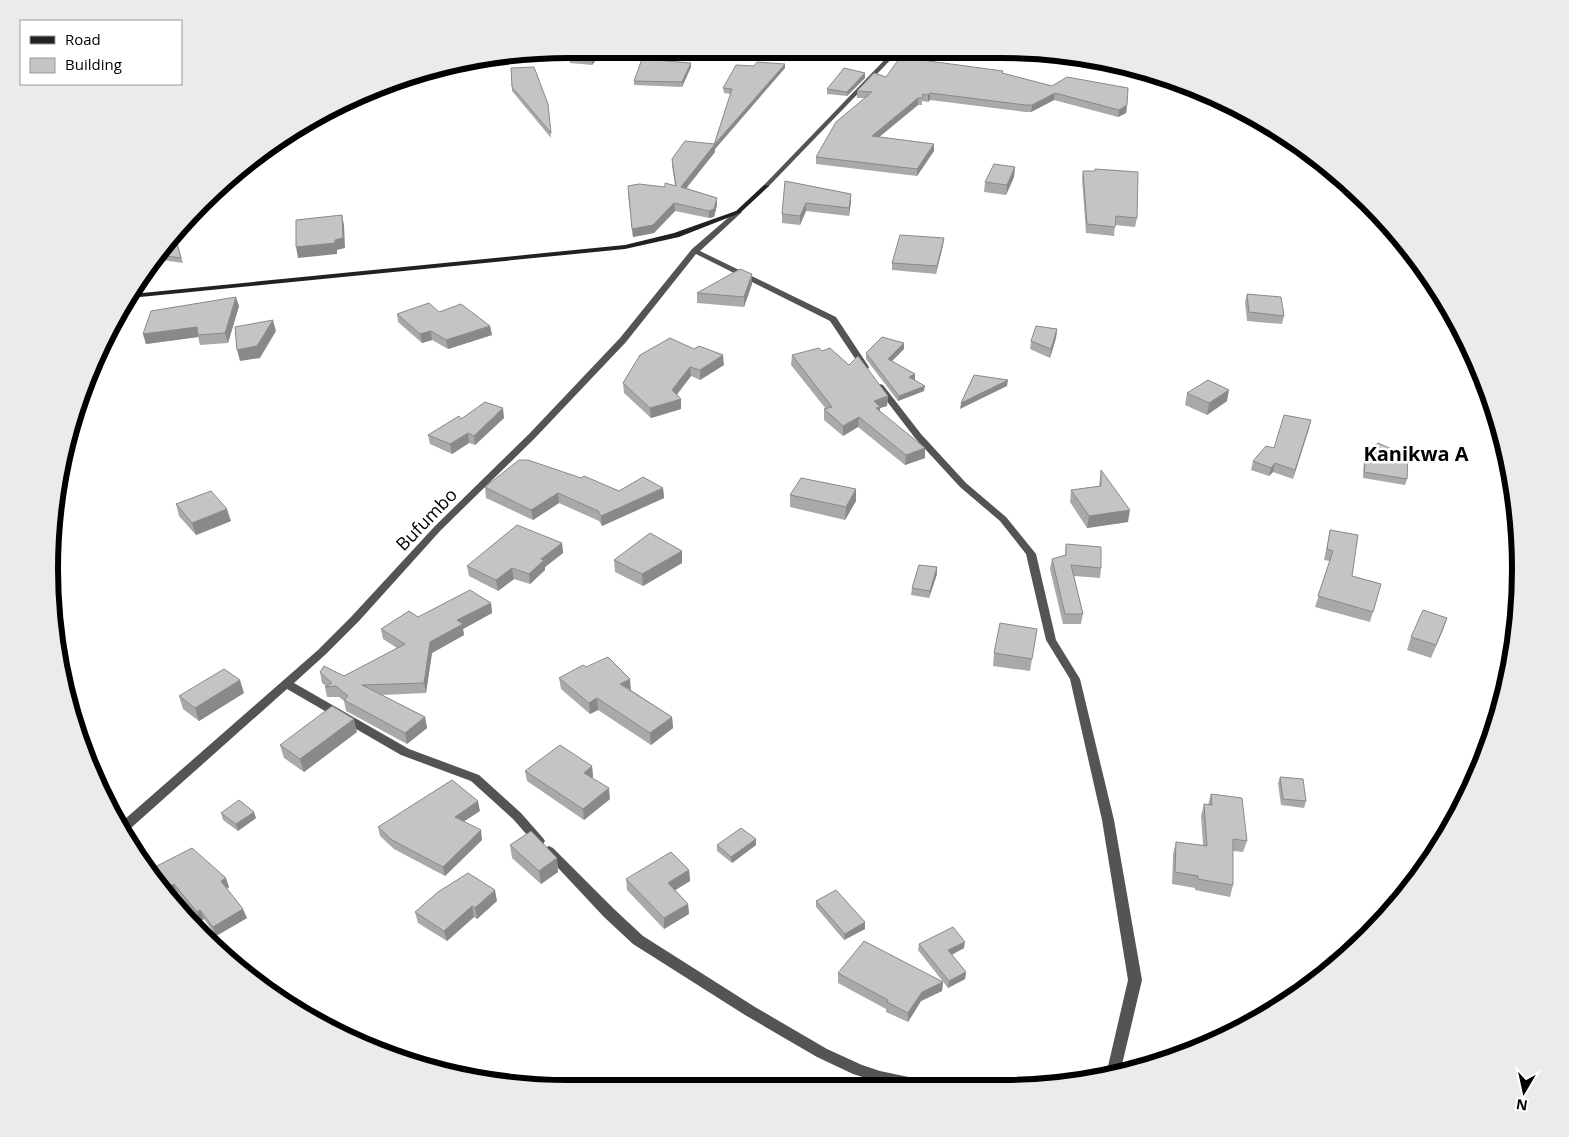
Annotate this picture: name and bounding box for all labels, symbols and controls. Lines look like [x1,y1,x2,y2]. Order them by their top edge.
legend [20,20,182,85]
text: Road [65,29,101,49]
text: Building [65,54,122,74]
district label: Kanikwa A [1363,440,1469,467]
street label: Bufumbo [390,483,462,555]
north arrow [1499,1067,1549,1117]
text: N [1515,1095,1529,1116]

